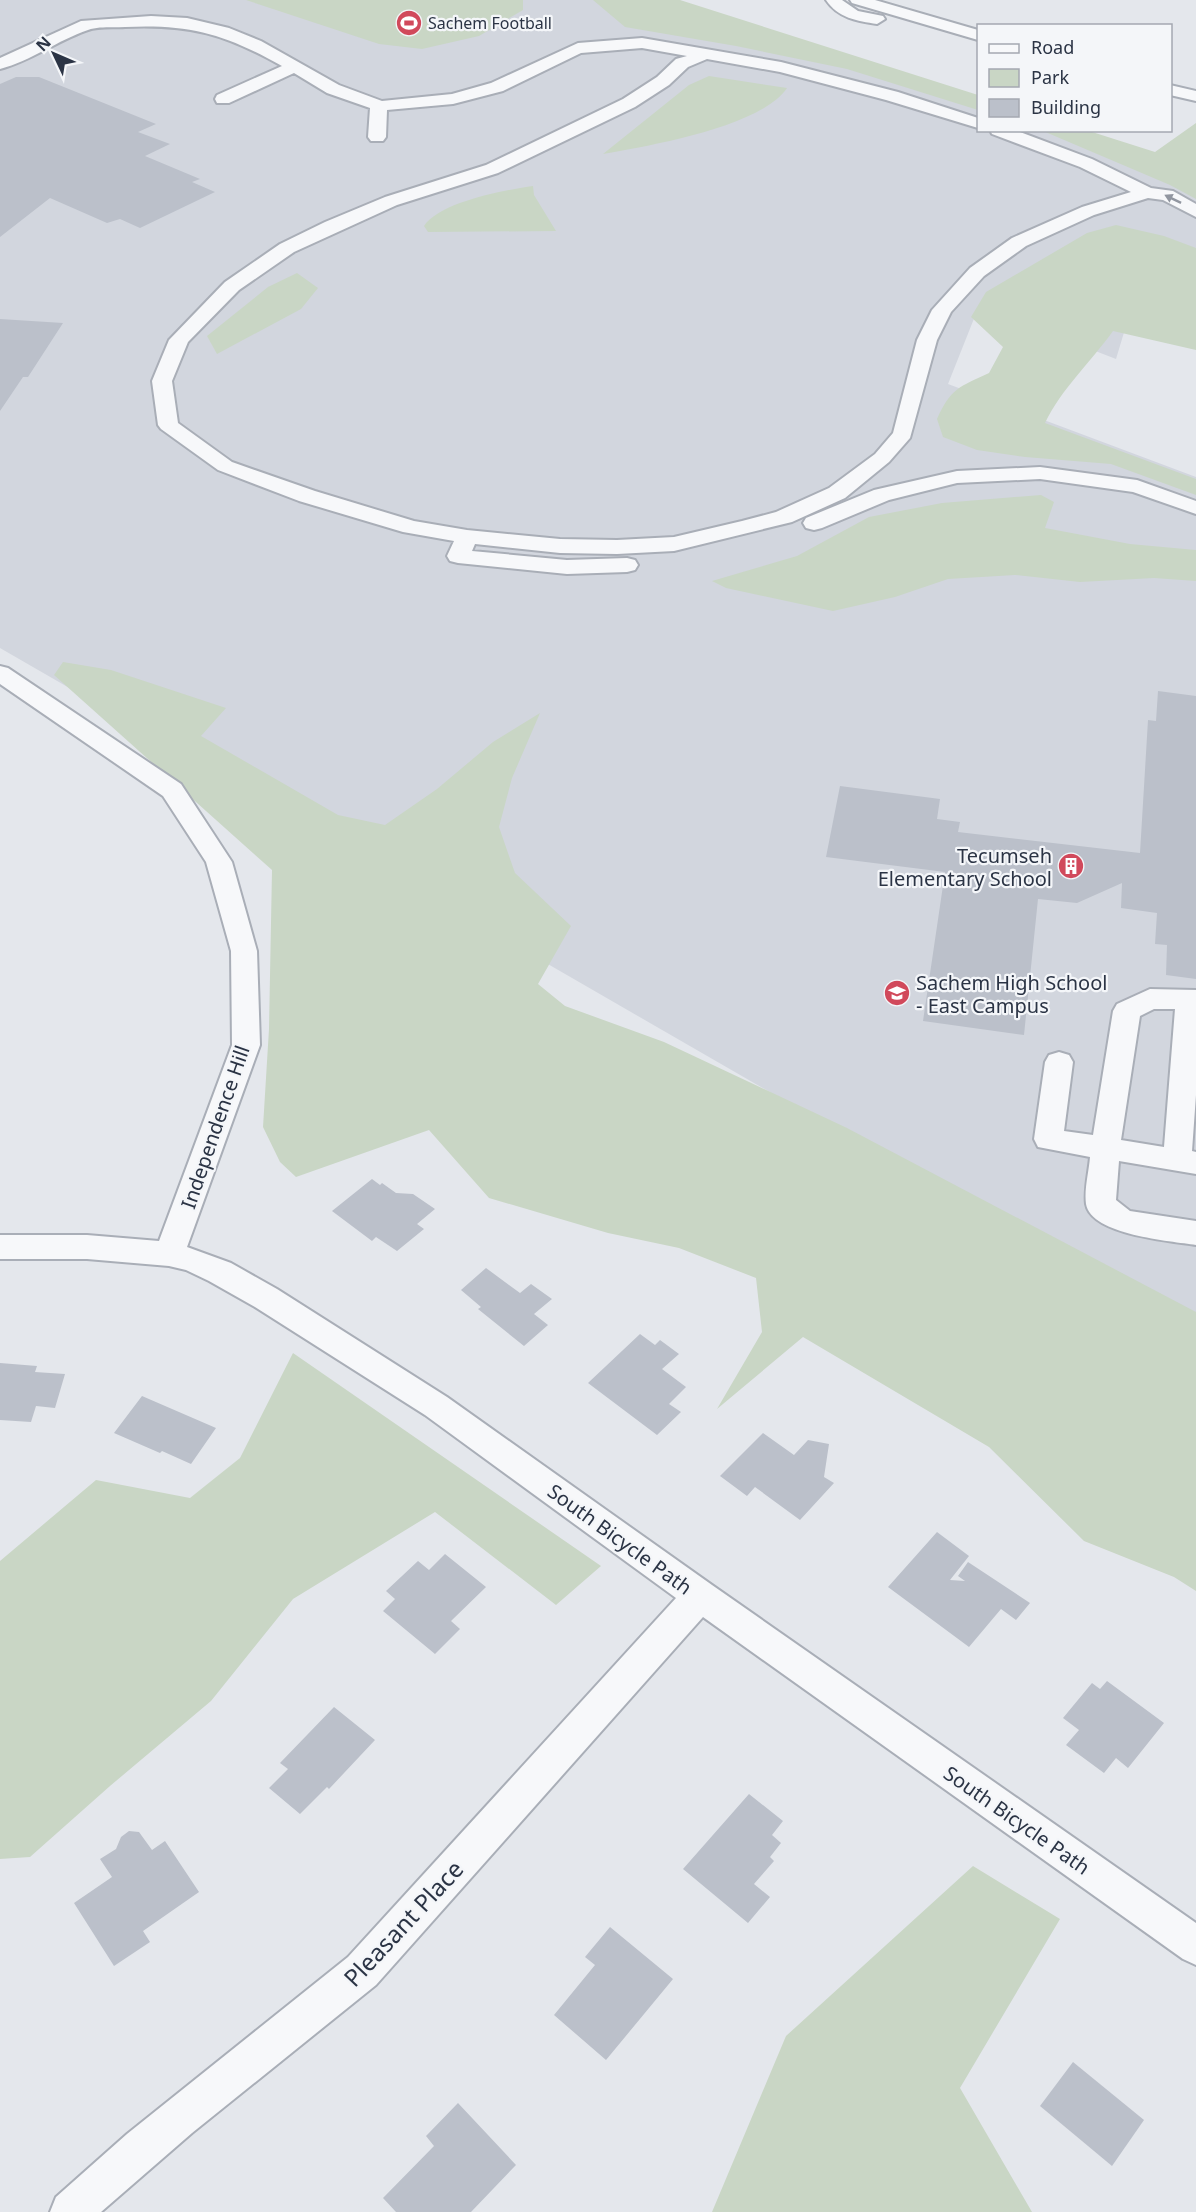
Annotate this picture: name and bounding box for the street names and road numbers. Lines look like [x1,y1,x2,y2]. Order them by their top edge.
street label: Independence Hill [174,1042,256,1212]
street label: South Bicycle Path [542,1477,698,1601]
street label: South Bicycle Path [939,1760,1095,1880]
street label: Pleasant Place [336,1853,470,1993]

